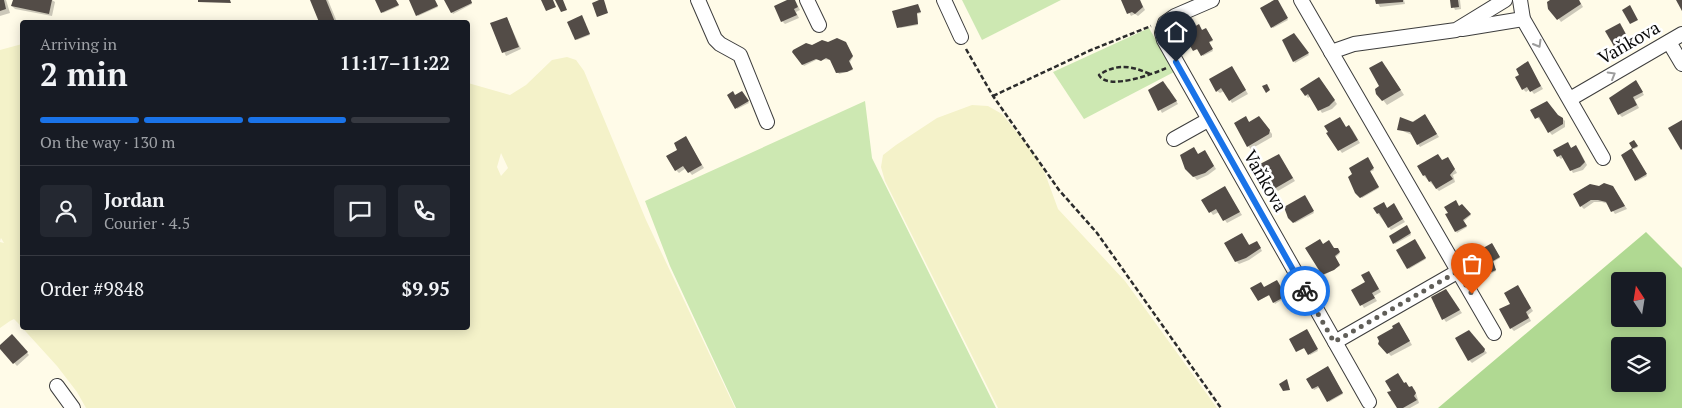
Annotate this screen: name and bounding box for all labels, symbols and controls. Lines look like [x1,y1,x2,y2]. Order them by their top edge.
pin [1155,11,1197,62]
street label: Vaňkova [1593,15,1664,69]
icon: home [1162,18,1190,46]
text: Arriving in [40,33,117,55]
one-way arrow [1531,39,1541,48]
text: 11:17–11:22 [340,50,450,75]
text: 2 min [40,53,128,95]
one-way arrow [1606,71,1615,81]
text: On the way · 130 m [40,131,175,153]
street label: Vaňkova [1239,145,1293,216]
button: person [40,185,92,237]
button: chat [334,185,386,237]
button: phone [398,185,450,237]
text: Jordan [104,187,165,212]
text: Courier · 4.5 [104,212,190,234]
pin [1451,243,1493,294]
icon: bag [1458,250,1486,278]
courier [1280,266,1330,316]
north arrow [1611,272,1666,328]
map controls [1611,272,1666,392]
text: Order #9848 [40,276,144,301]
text: $9.95 [401,276,450,301]
icon: bike [1291,277,1319,305]
button: layers [1611,337,1666,392]

